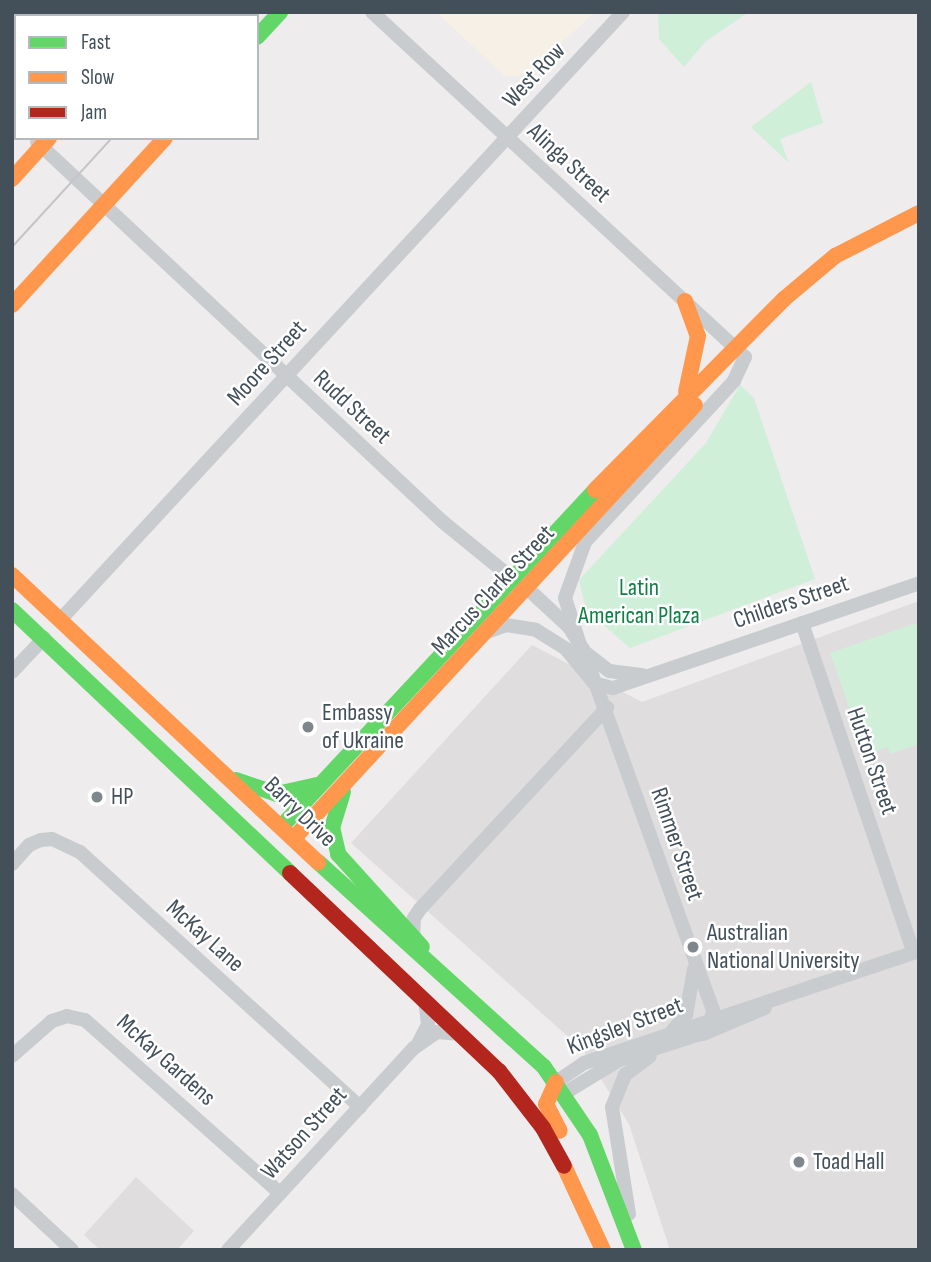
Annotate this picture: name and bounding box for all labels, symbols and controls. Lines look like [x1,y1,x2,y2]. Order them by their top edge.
legend [14,14,259,140]
text: Fast [81,30,111,55]
street label: West Row [497,36,571,114]
text: Slow [81,65,114,90]
text: Jam [81,100,107,125]
street label: Alinga Street [521,117,617,209]
street label: Moore Street [221,314,313,412]
street label: Rudd Street [307,364,397,450]
street label: Marcus Clarke Street [425,519,561,661]
street label: Childers Street [730,569,852,635]
park label: Latin American Plaza [578,574,700,630]
place label: Embassy of Ukraine [322,699,404,755]
street label: Hutton Street [840,704,904,818]
marker: Embassy of Ukraine [300,719,316,735]
street label: Barry Drive [258,771,342,853]
place label: HP [111,783,133,811]
street label: Rimmer Street [644,784,710,904]
marker: HP [89,789,105,805]
street label: McKay Lane [160,894,250,978]
place label: Australian National University [707,919,860,975]
marker: Australian National University [685,939,701,955]
street label: Kingsley Street [563,991,687,1061]
street label: McKay Gardens [111,1008,221,1112]
street label: Watson Street [255,1081,353,1185]
place label: Toad Hall [813,1148,885,1176]
marker: Toad Hall [791,1154,807,1170]

